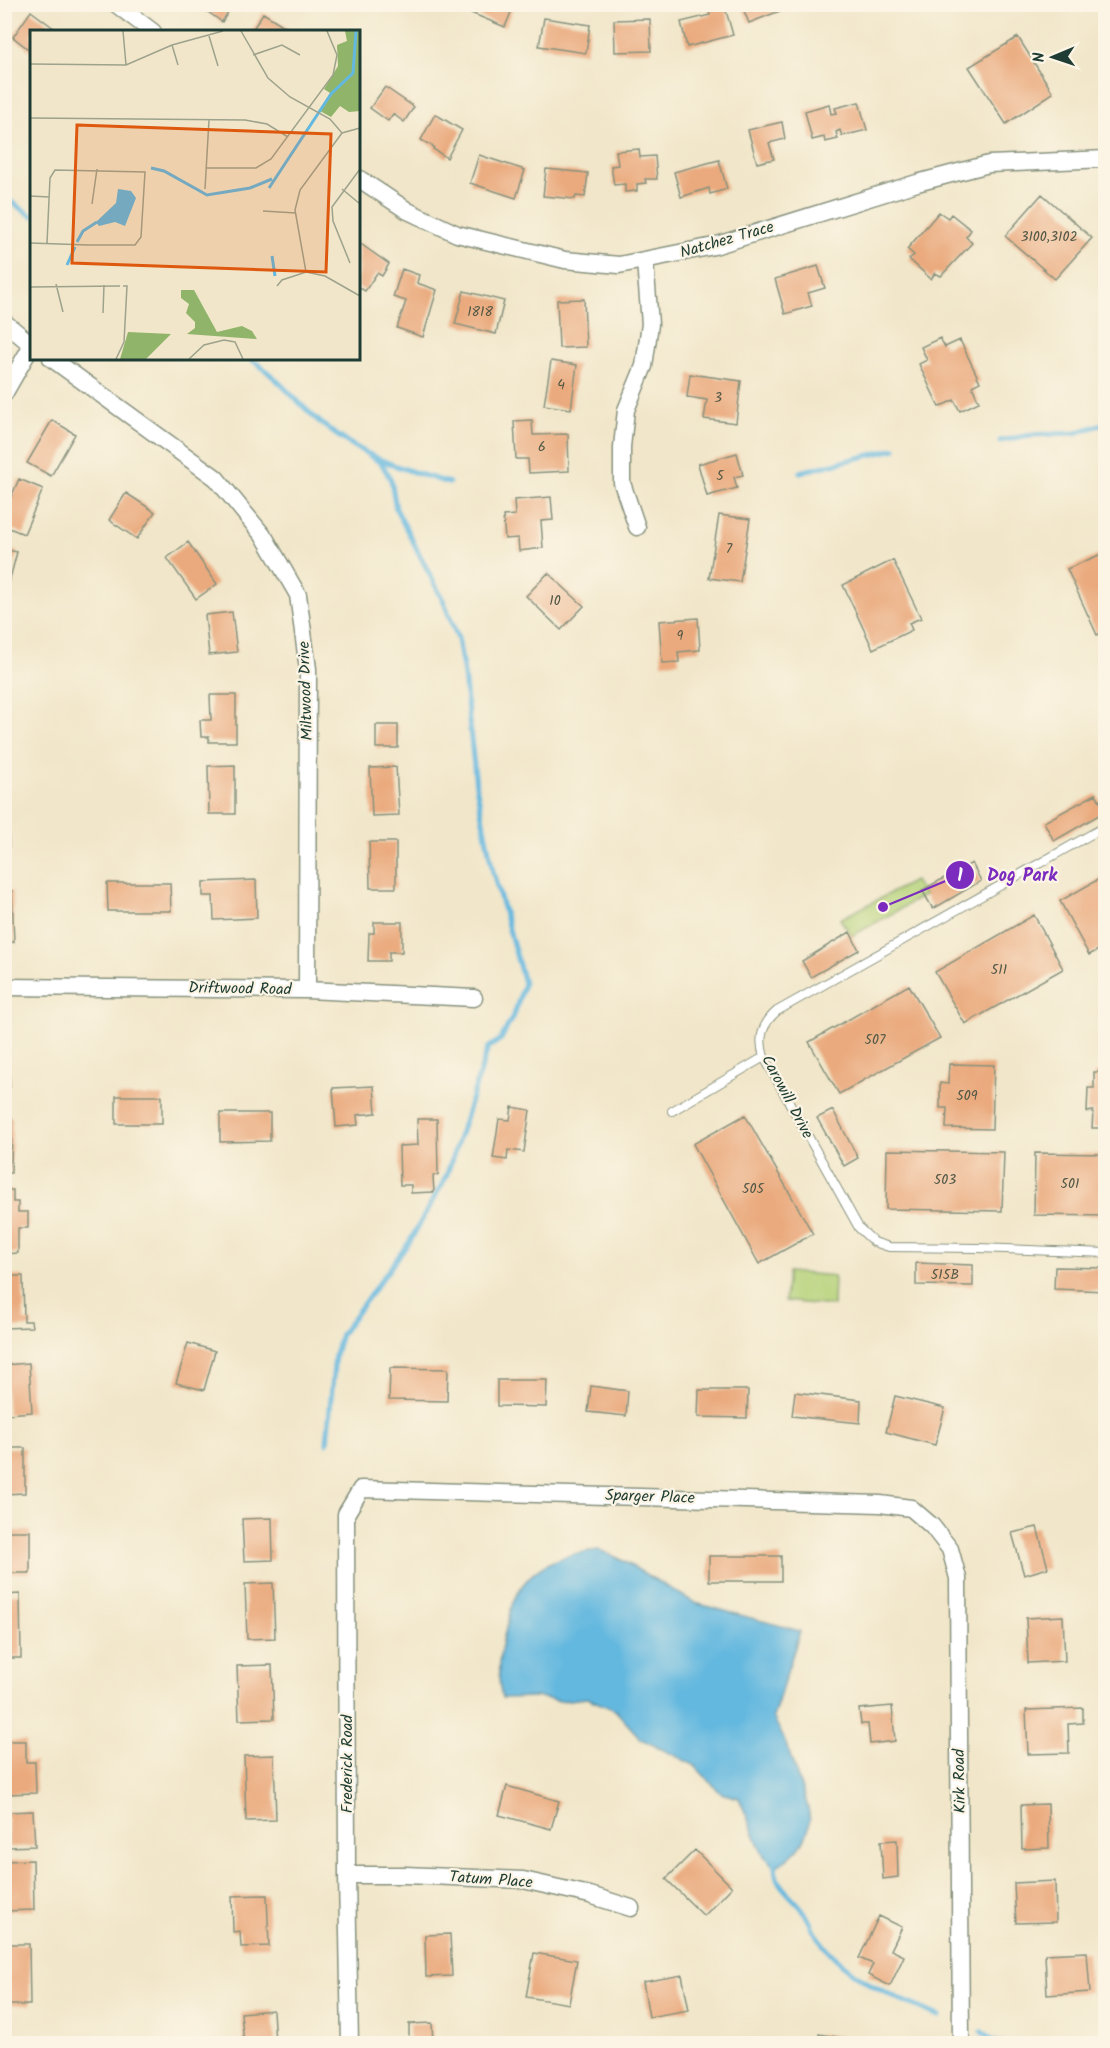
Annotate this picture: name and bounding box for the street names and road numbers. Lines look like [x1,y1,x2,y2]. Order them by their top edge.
street label: Natchez Trace [677,215,777,265]
street label: Miltwood Drive [292,641,320,741]
street label: Driftwood Road [188,976,293,1002]
street label: Carowill Drive [754,1051,820,1143]
street label: Sparger Place [605,1483,695,1511]
street label: Frederick Road [335,1714,360,1813]
street label: Kirk Road [947,1747,973,1813]
street label: Tatum Place [448,1865,534,1895]

